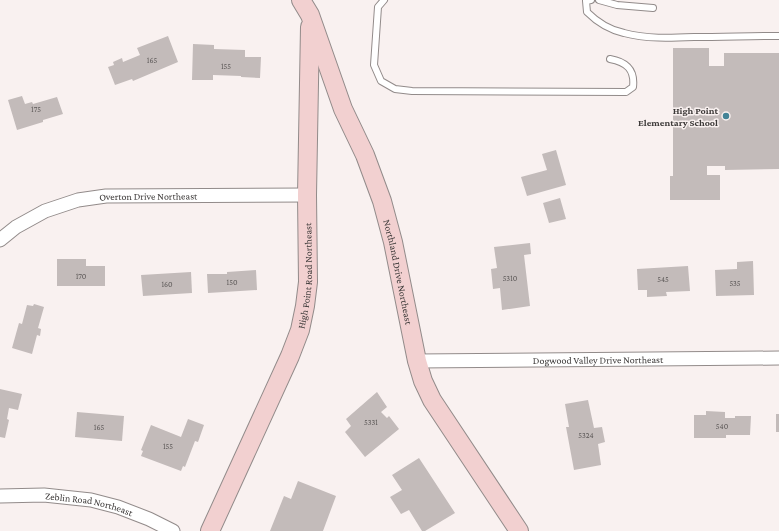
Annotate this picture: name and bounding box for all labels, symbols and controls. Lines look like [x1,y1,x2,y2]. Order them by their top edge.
house number: 165 [147,56,157,65]
house number: 155 [221,62,231,71]
house number: 175 [31,105,41,114]
place label: High Point Elementary School [638,105,718,128]
marker: High Point Elementary School [721,111,731,121]
street label: Overton Drive Northeast [98,190,198,202]
street label: Northland Drive Northeast [382,218,415,326]
street label: High Point Road Northeast [295,222,314,330]
house number: 170 [76,272,87,281]
house number: 5310 [503,274,518,283]
house number: 545 [657,275,669,284]
house number: 150 [227,278,238,287]
house number: 535 [729,279,741,288]
house number: 160 [161,280,173,289]
street label: Dogwood Valley Drive Northeast [533,353,664,366]
house number: 5331 [364,418,378,427]
house number: 540 [716,422,729,431]
house number: 165 [94,423,104,432]
house number: 5324 [578,431,594,440]
house number: 155 [163,442,173,451]
street label: Zeblin Road Northeast [45,490,135,518]

